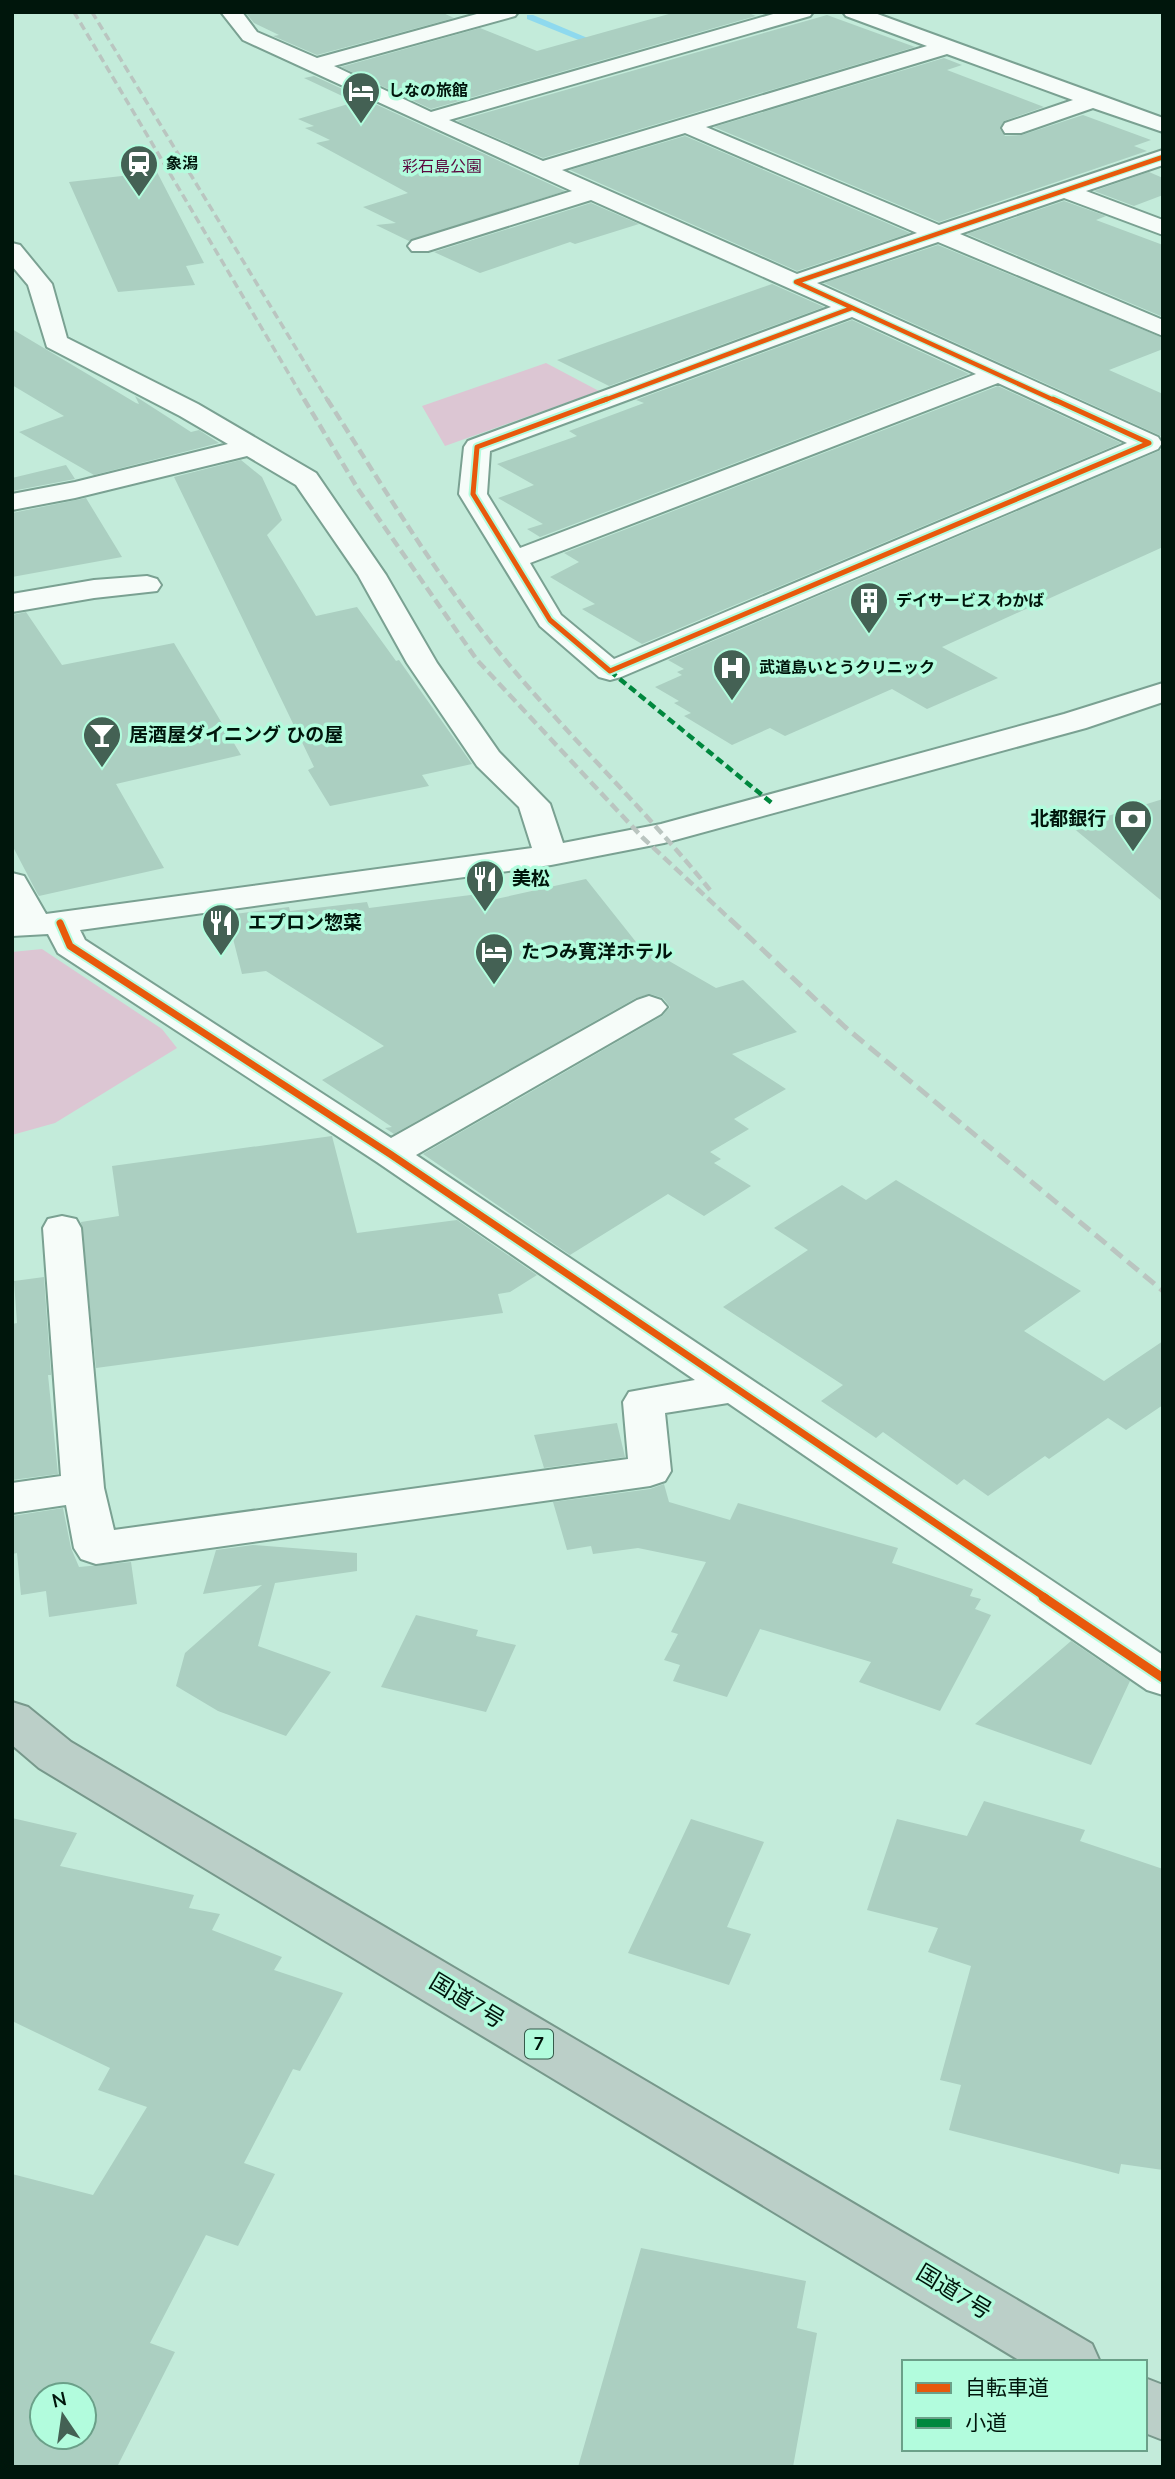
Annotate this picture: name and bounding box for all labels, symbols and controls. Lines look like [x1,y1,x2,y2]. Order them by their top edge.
hotel icon: しなの旅館 [340,70,382,125]
place label: しなの旅館 [388,80,468,102]
station icon: 象潟 [118,143,160,198]
place label: 象潟 [166,153,198,175]
park label: 彩石島公園 [402,156,482,178]
building icon: デイサービス わかば [848,580,890,635]
place label: デイサービス わかば [896,590,1044,612]
hospital icon: 武道島いとうクリニック [711,647,753,702]
place label: 武道島いとうクリニック [759,657,935,679]
bar icon: 居酒屋ダイニング ひの屋 [81,714,123,769]
place label: 居酒屋ダイニング ひの屋 [129,722,343,748]
bank icon: 北都銀行 [1112,798,1154,853]
place label: 北都銀行 [1030,806,1106,832]
restaurant icon: 美松 [464,858,506,913]
place label: 美松 [512,866,550,892]
restaurant icon: エプロン惣菜 [200,902,242,957]
place label: エプロン惣菜 [248,910,362,936]
hotel icon: たつみ寛洋ホテル [473,931,515,986]
place label: たつみ寛洋ホテル [521,939,673,965]
street label: 国道7号 [424,1966,510,2036]
road number: 7 [525,2030,553,2058]
street label: 国道7号 [911,2257,997,2327]
legend [902,2360,1147,2451]
text: 自転車道 [965,2374,1049,2402]
north arrow [28,2381,98,2451]
text: N [50,2386,69,2415]
text: 小道 [965,2409,1007,2437]

